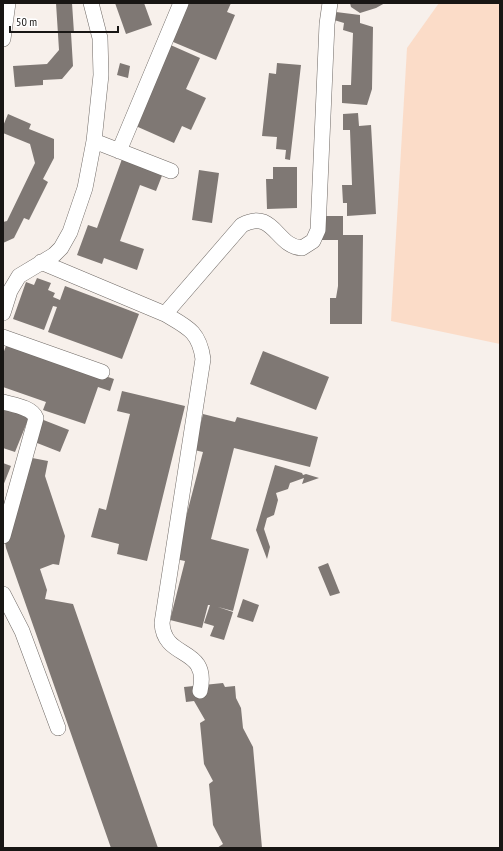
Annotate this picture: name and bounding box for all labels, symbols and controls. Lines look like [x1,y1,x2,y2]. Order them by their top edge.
scale bar [10,8,118,34]
text: 50 m [16,14,37,29]

